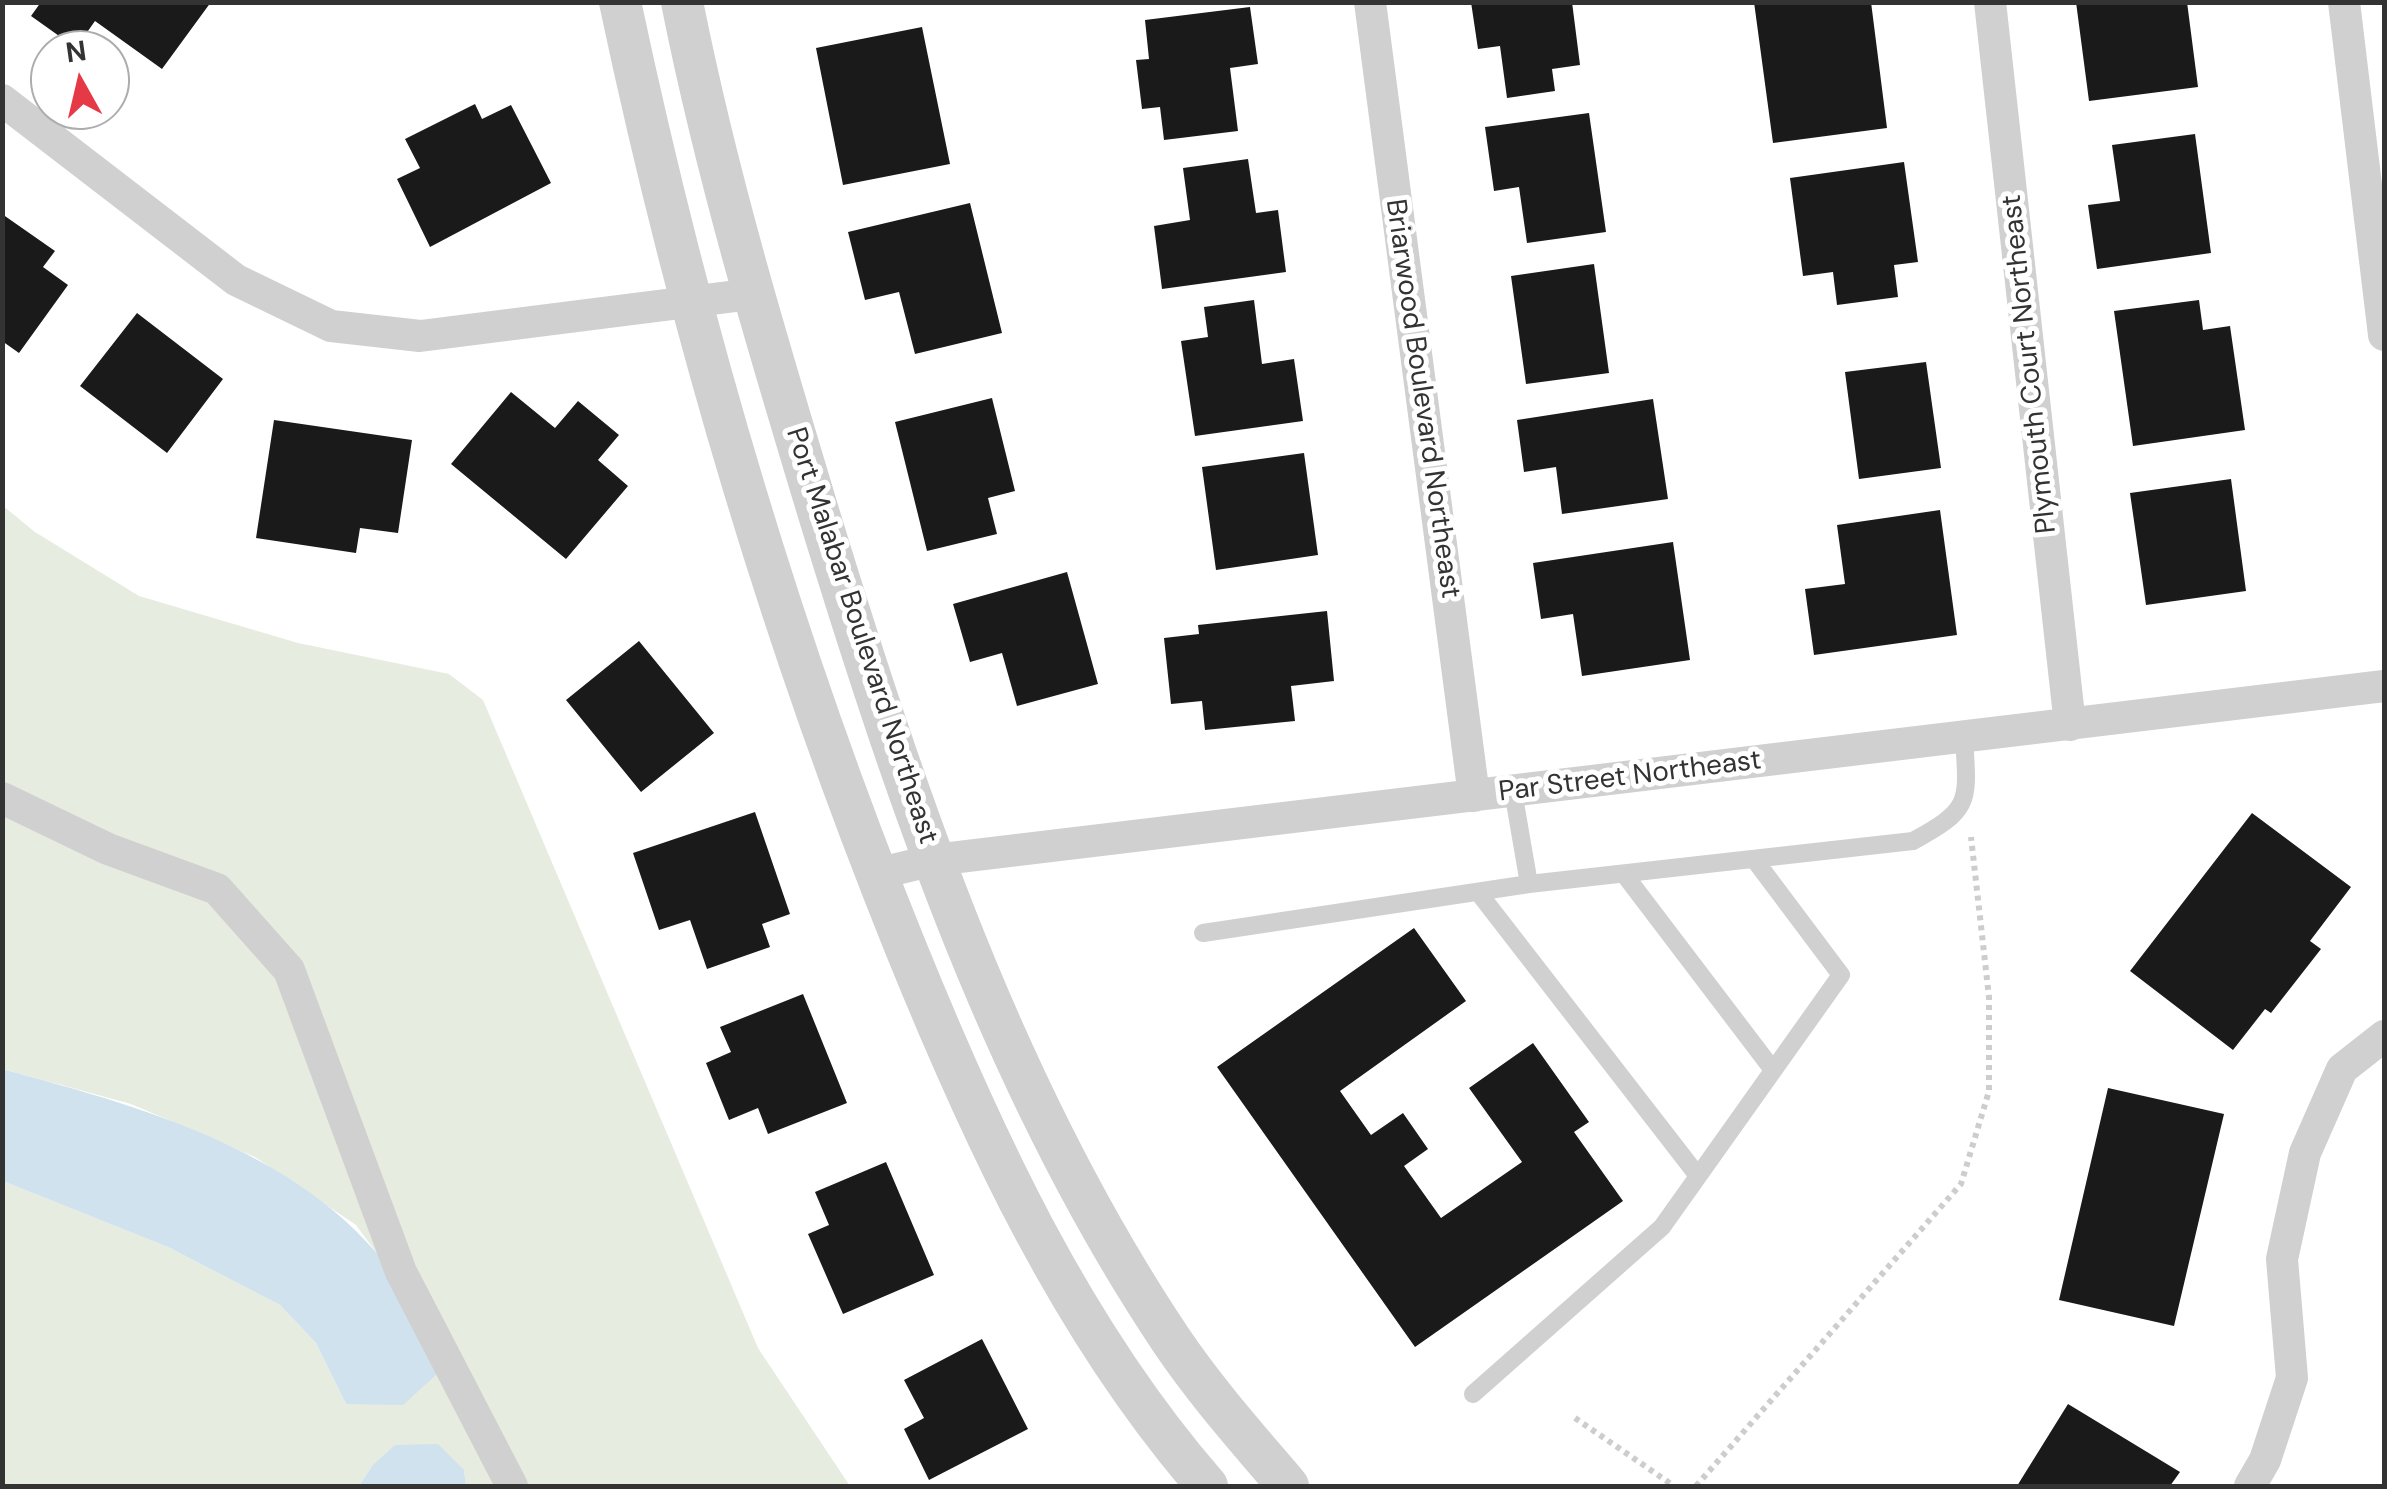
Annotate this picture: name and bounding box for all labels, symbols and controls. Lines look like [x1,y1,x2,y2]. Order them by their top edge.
north arrow [30,30,130,130]
text: N [63,32,89,72]
street label: Plymouth Court Northeast [1995,193,2065,535]
street label: Briarwood Boulevard Northeast [1377,197,1467,601]
street label: Port Malabar Boulevard Northeast [778,424,944,848]
street label: Par Street Northeast [1497,744,1763,810]

